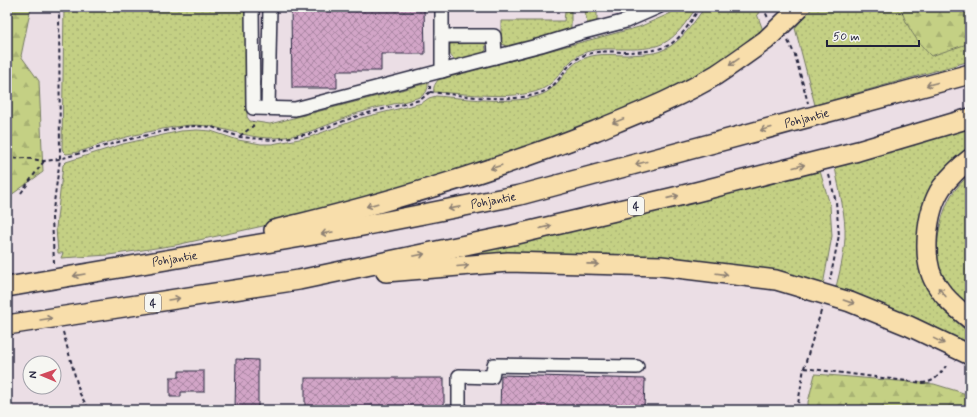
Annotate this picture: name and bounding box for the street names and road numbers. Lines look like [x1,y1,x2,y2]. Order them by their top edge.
street label: Pohjantie [783,105,831,133]
street label: Pohjantie [469,189,518,214]
road number: 4 [628,197,644,215]
street label: Pohjantie [151,248,199,271]
road number: 4 [145,294,161,312]

